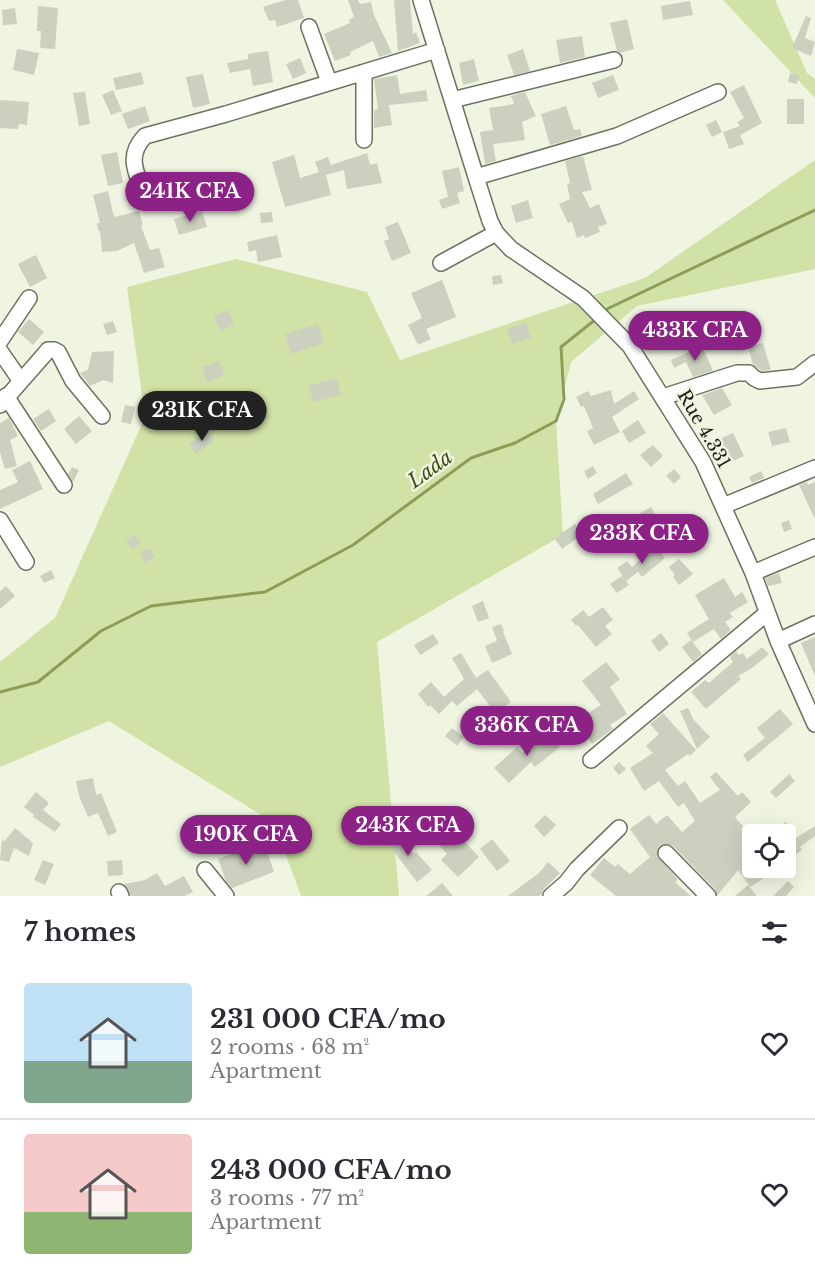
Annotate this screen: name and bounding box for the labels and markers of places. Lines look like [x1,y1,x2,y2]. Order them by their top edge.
pin: 241K CFA [128,172,252,223]
pin: 433K CFA [633,311,757,362]
pin: 231K CFA [140,391,264,442]
pin: 233K CFA [580,514,704,565]
pin: 336K CFA [465,706,589,757]
pin: 243K CFA [346,806,470,857]
pin: 190K CFA [184,815,308,866]

